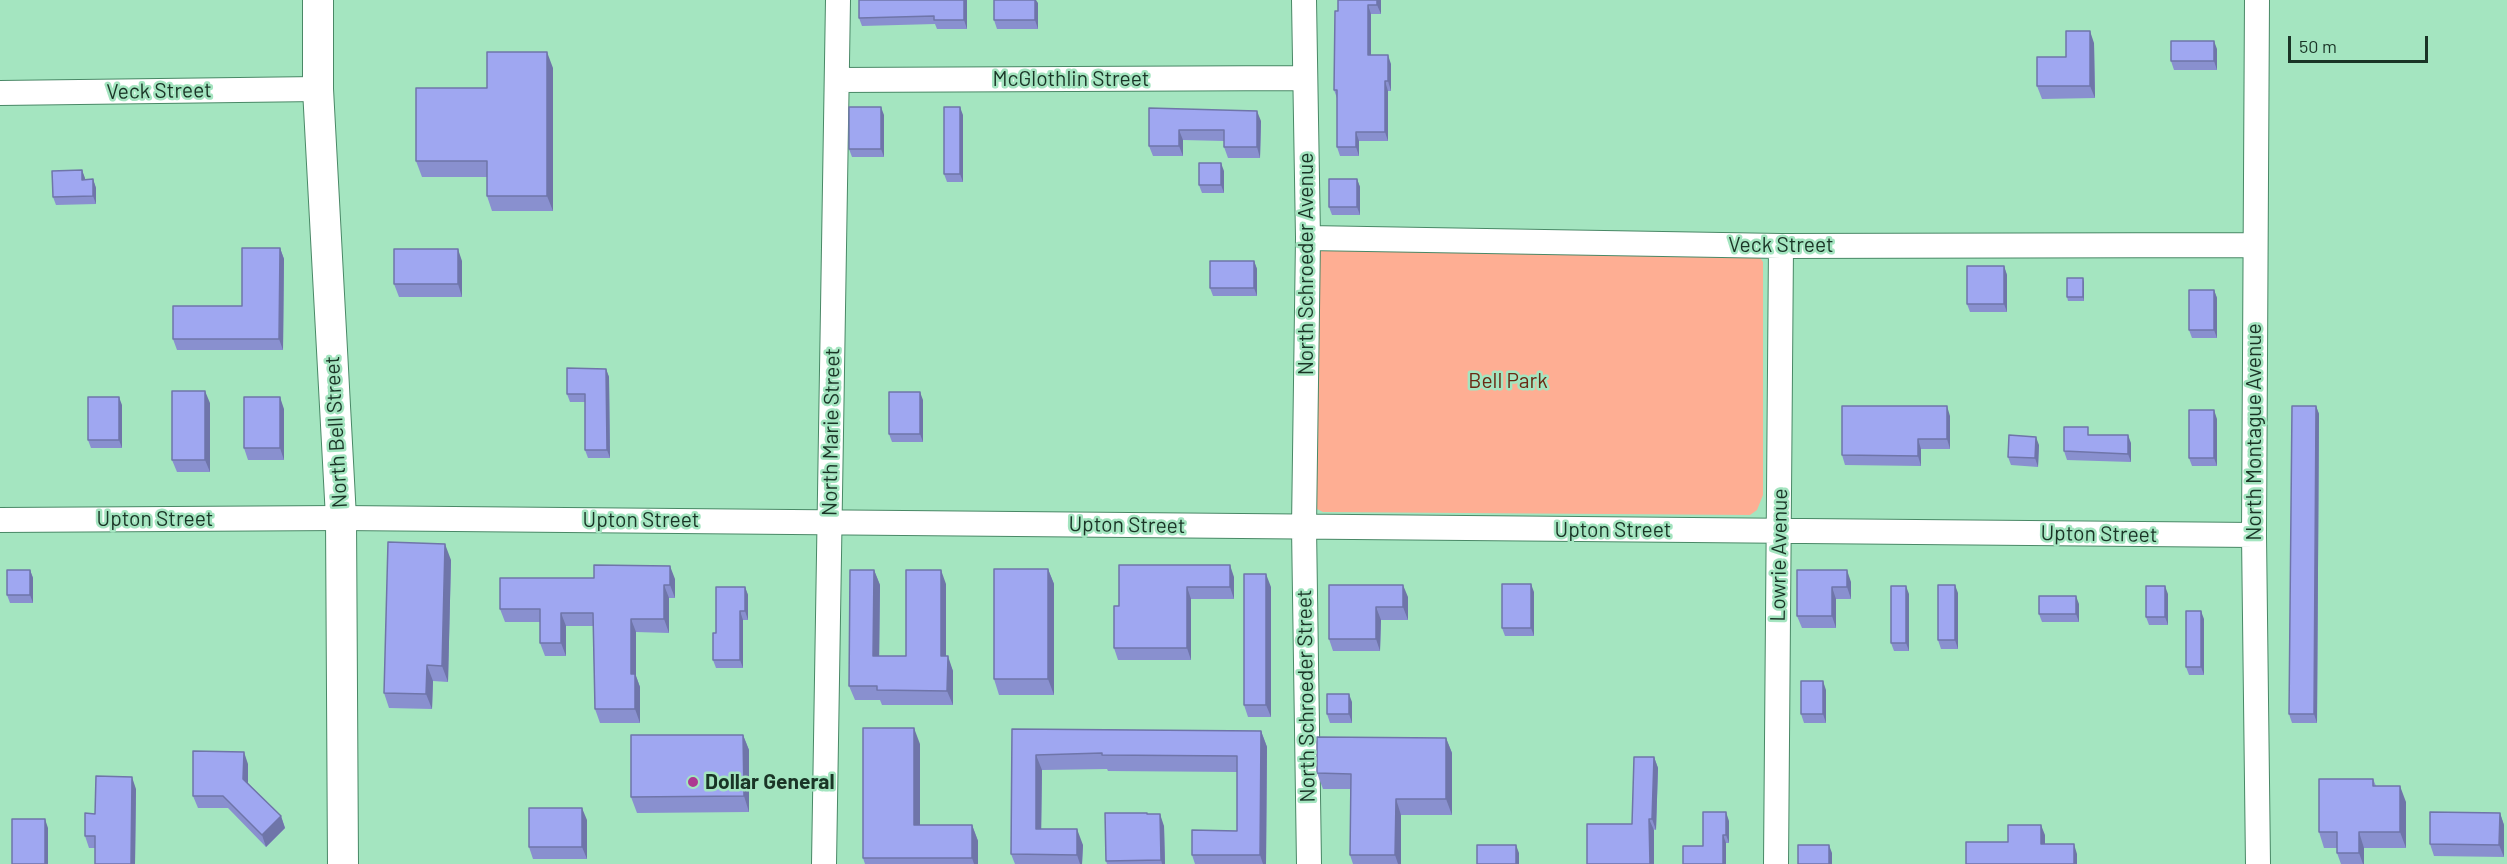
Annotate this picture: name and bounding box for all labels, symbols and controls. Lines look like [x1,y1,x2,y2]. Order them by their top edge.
scale bar [2291,24,2430,62]
text: 50 m [2299,35,2337,57]
street label: McGlothlin Street [993,66,1149,92]
street label: Veck Street [106,77,212,105]
street label: North Schroeder Avenue [1293,153,1319,375]
street label: Veck Street [1728,232,1834,258]
street label: North Montague Avenue [2241,323,2267,541]
street label: North Marie Street [817,348,845,516]
street label: North Bell Street [319,355,353,509]
park label: Bell Park [1468,368,1548,394]
street label: Lowrie Avenue [1765,488,1793,622]
street label: Upton Street [97,506,213,532]
street label: Upton Street [583,507,699,533]
street label: Upton Street [1068,511,1186,539]
street label: Upton Street [1555,517,1671,543]
street label: Upton Street [2040,520,2158,548]
street label: North Schroeder Street [1292,589,1320,803]
place label: Dollar General [705,769,835,795]
marker: Dollar General [686,775,700,789]

